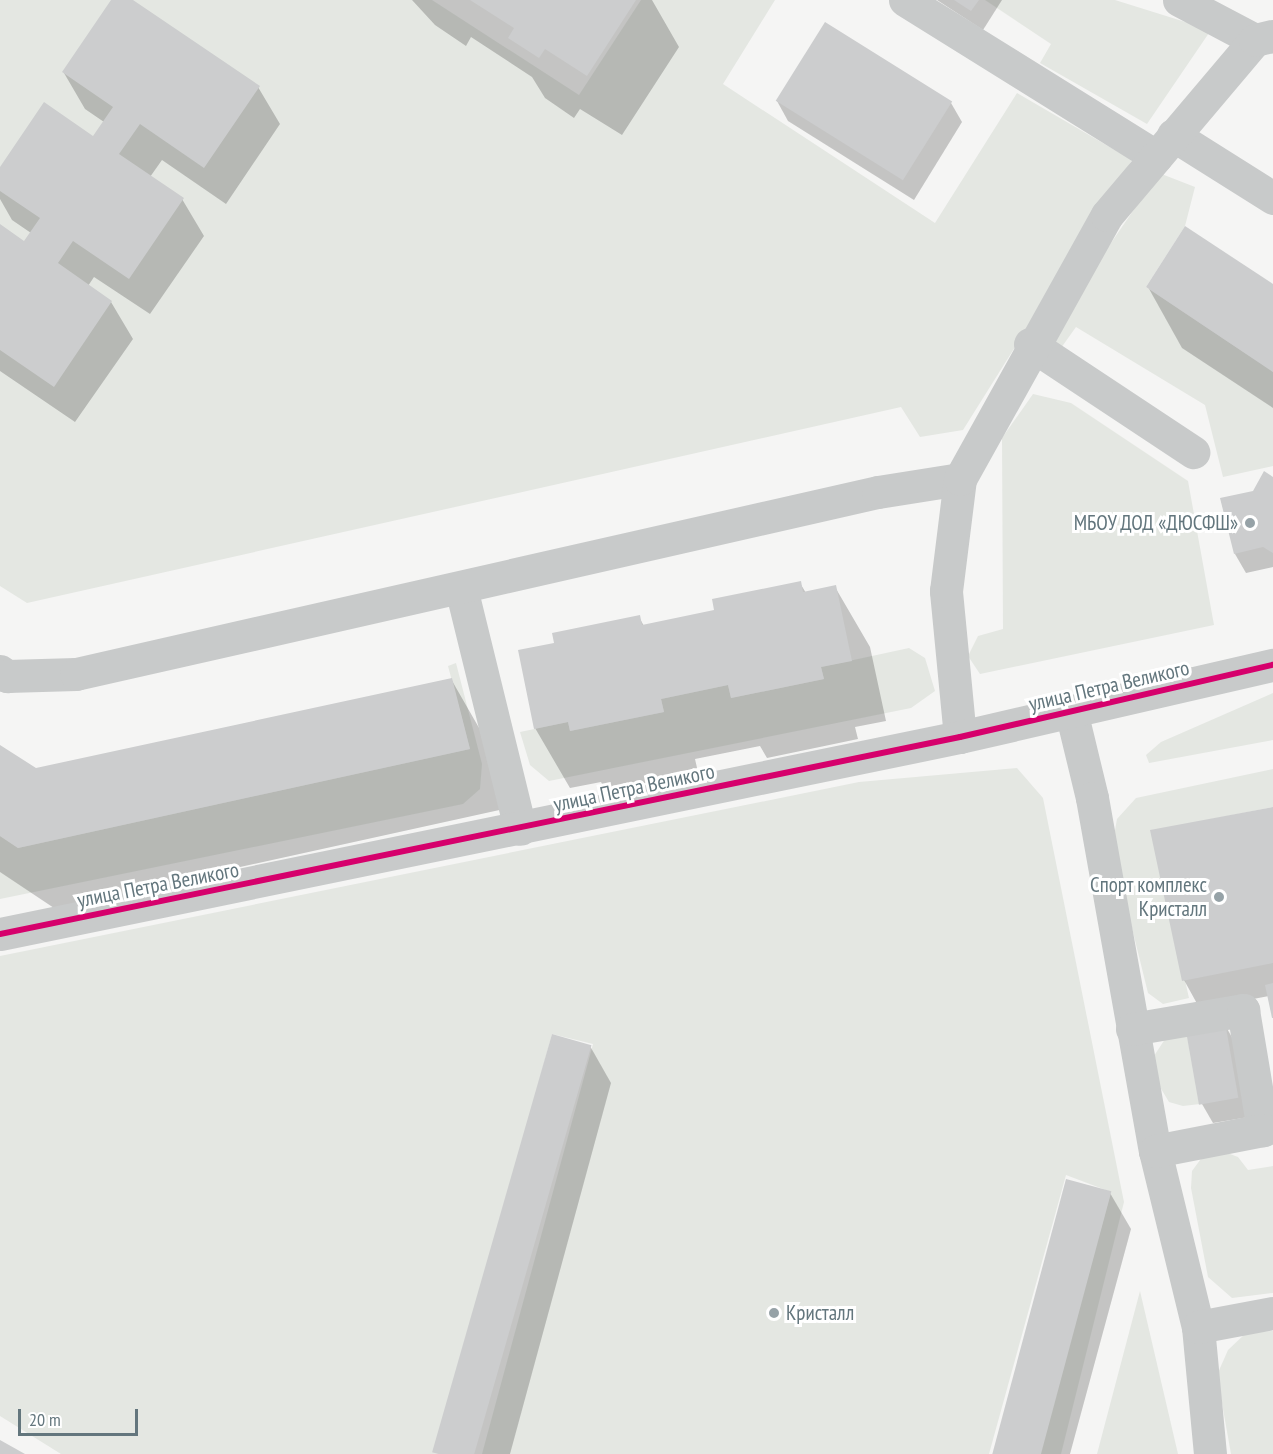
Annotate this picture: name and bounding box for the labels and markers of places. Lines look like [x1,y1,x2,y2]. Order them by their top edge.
place label: МБОУ ДОД «ДЮСФШ» [1073,510,1238,536]
marker: МБОУ ДОД «ДЮСФШ» [1243,516,1257,530]
place label: Спорт комплекс Кристалл [1090,872,1207,922]
marker: Спорт комплекс Кристалл [1212,890,1226,904]
place label: Кристалл [786,1300,854,1326]
marker: Кристалл [767,1306,781,1320]

